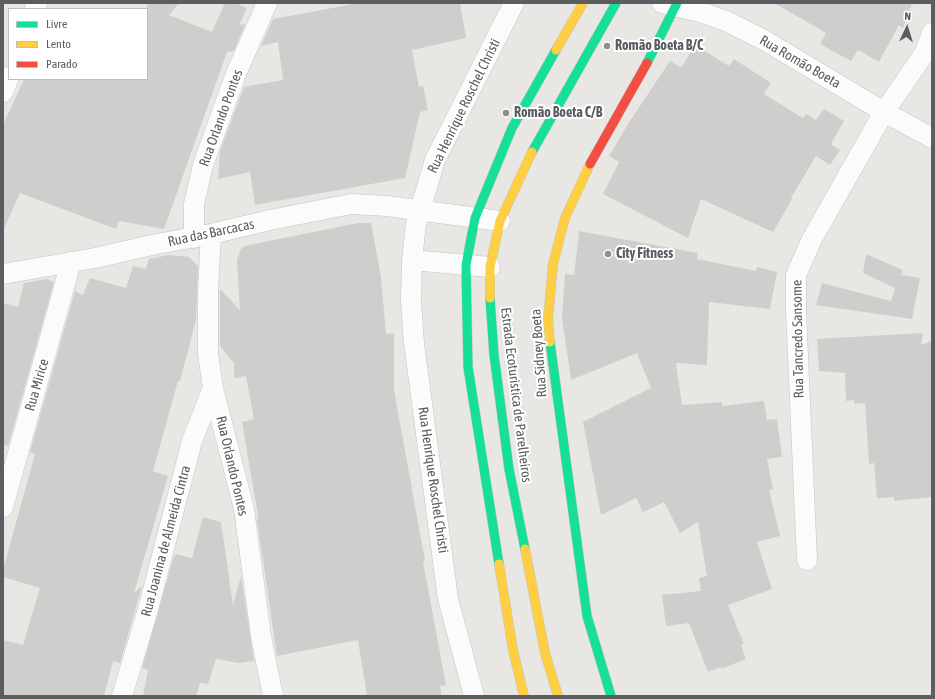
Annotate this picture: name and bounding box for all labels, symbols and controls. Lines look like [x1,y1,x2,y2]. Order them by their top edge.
legend [8,8,148,80]
north arrow [887,8,927,48]
text: N [904,10,911,22]
text: Livre [46,17,67,31]
street label: Rua Romão Boeta [756,32,844,92]
street label: Rua Henrique Roschel Christi [424,36,504,176]
text: Lento [46,37,71,51]
place label: Romão Boeta B/C [615,38,703,54]
marker: Romão Boeta B/C [602,41,612,51]
text: Parado [46,57,77,71]
street label: Rua Orlando Pontes [196,67,246,169]
place label: Romão Boeta C/B [514,105,602,121]
marker: Romão Boeta C/B [501,108,511,118]
street label: Rua das Barcacas [166,216,256,250]
place label: City Fitness [616,246,673,262]
marker: City Fitness [603,249,613,259]
street label: Rua Tancredo Sansome [789,280,807,398]
street label: Estrada Ecoturistica de Parelheiros [497,307,535,483]
street label: Rua Sidney Boeta [528,308,550,398]
street label: Rua Mirice [22,357,52,413]
street label: Rua Henrique Roschel Christi [414,406,452,554]
street label: Rua Orlando Pontes [212,414,252,518]
street label: Rua Joanina de Almeida Cintra [138,464,194,618]

